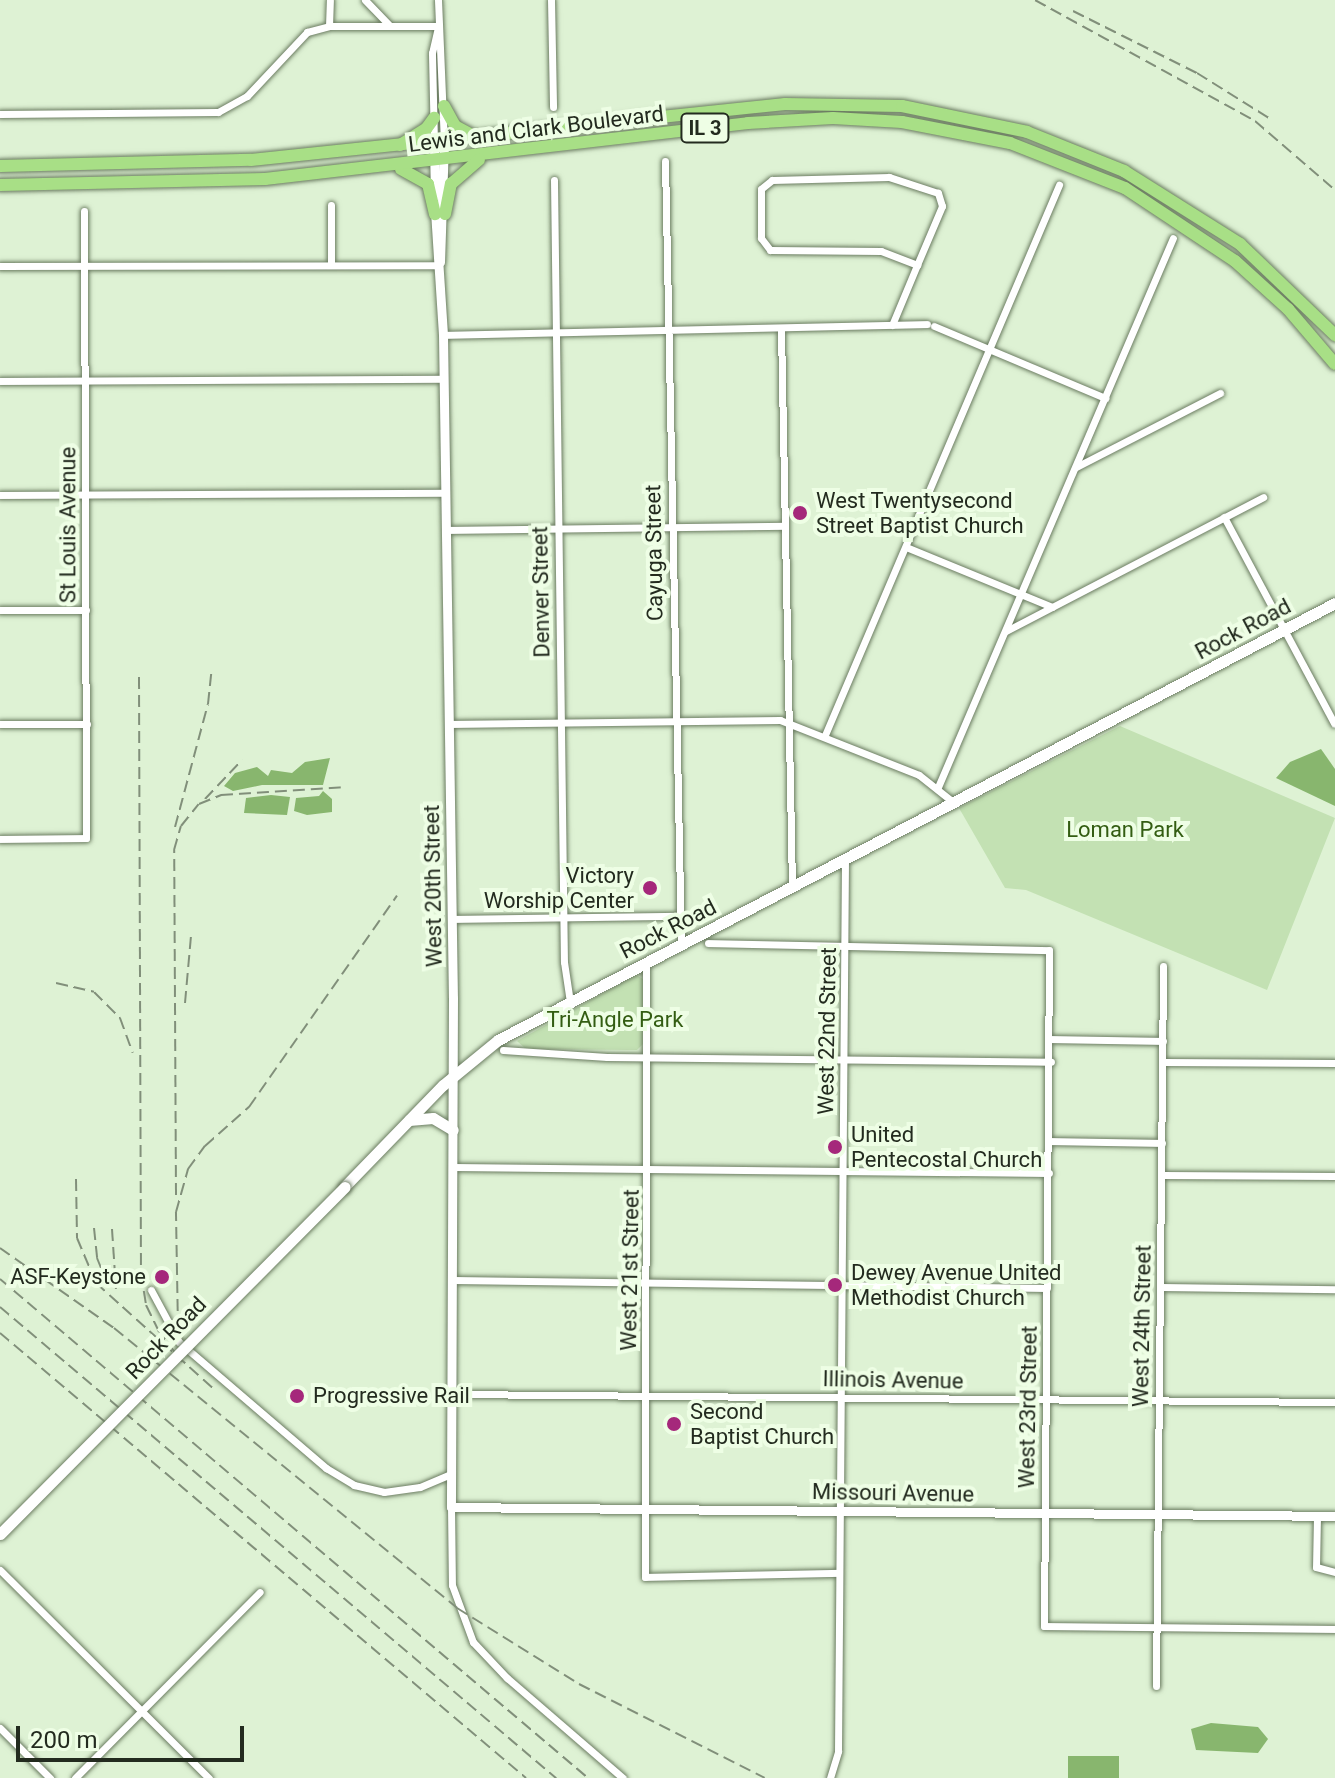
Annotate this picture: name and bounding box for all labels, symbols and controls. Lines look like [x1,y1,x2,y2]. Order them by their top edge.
street label: Lewis and Clark Boulevard [407,100,665,158]
road number: IL 3 [679,112,731,144]
street label: St Louis Avenue [55,447,81,603]
street label: Cayuga Street [640,485,668,621]
place label: West Twentysecond Street Baptist Church [816,487,1024,538]
marker: West Twentysecond Street Baptist Church [791,504,809,522]
street label: Denver Street [527,526,555,658]
street label: Rock Road [1191,593,1295,665]
street label: West 20th Street [418,805,448,967]
park label: Loman Park [1066,817,1184,843]
place label: Victory Worship Center [484,862,634,914]
marker: Victory Worship Center [641,879,659,897]
street label: Rock Road [615,893,721,965]
street label: West 22nd Street [812,947,842,1115]
park label: Tri-Angle Park [547,1007,683,1033]
place label: United Pentecostal Church [851,1121,1042,1172]
marker: United Pentecostal Church [826,1138,844,1156]
street label: West 21st Street [615,1189,645,1351]
street label: West 24th Street [1127,1245,1157,1407]
place label: Dewey Avenue United Methodist Church [851,1259,1061,1310]
place label: ASF-Keystone [10,1264,146,1290]
marker: ASF-Keystone [153,1268,171,1286]
marker: Dewey Avenue United Methodist Church [826,1276,844,1294]
street label: Rock Road [120,1291,212,1385]
street label: West 23rd Street [1013,1325,1043,1489]
street label: Illinois Avenue [822,1366,964,1394]
place label: Progressive Rail [313,1383,470,1409]
marker: Progressive Rail [288,1387,306,1405]
place label: Second Baptist Church [690,1398,834,1450]
marker: Second Baptist Church [665,1415,683,1433]
street label: Missouri Avenue [812,1478,974,1508]
scale bar [20,1710,248,1760]
text: 200 m [30,1726,97,1754]

